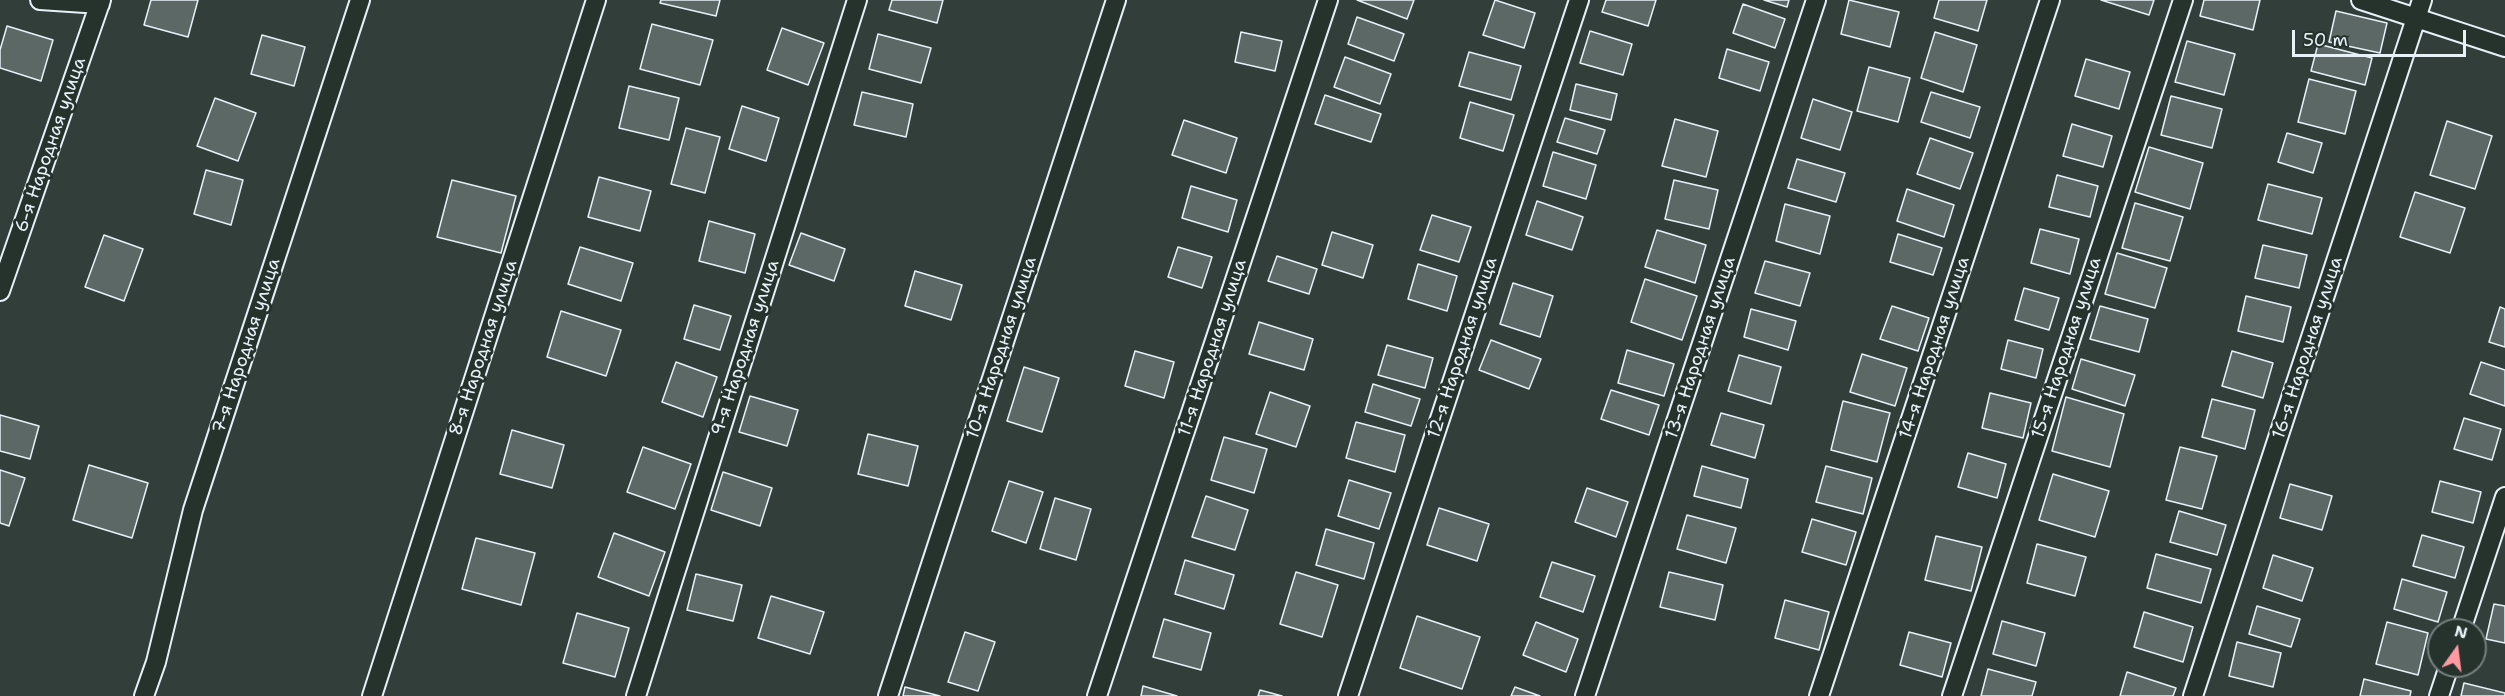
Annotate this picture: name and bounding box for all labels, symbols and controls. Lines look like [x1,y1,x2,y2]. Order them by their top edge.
scale bar [2295,18,2469,56]
text: 50 m [2303,28,2348,52]
street label: 6-я Народная улица [11,55,91,235]
street label: 10-я Народная улица [962,254,1042,442]
street label: 13-я Народная улица [1661,254,1741,442]
street label: 14-я Народная улица [1895,254,1975,442]
street label: 16-я Народная улица [2268,254,2348,442]
street label: 12-я Народная улица [1423,255,1503,441]
street label: 15-я Народная улица [2027,255,2107,441]
street label: 7-я Народная улица [208,256,286,436]
street label: 8-я Народная улица [445,257,523,439]
street label: 9-я Народная улица [707,257,785,439]
street label: 11-я Народная улица [1174,257,1252,439]
north arrow [2427,618,2487,678]
text: N [2452,620,2470,644]

